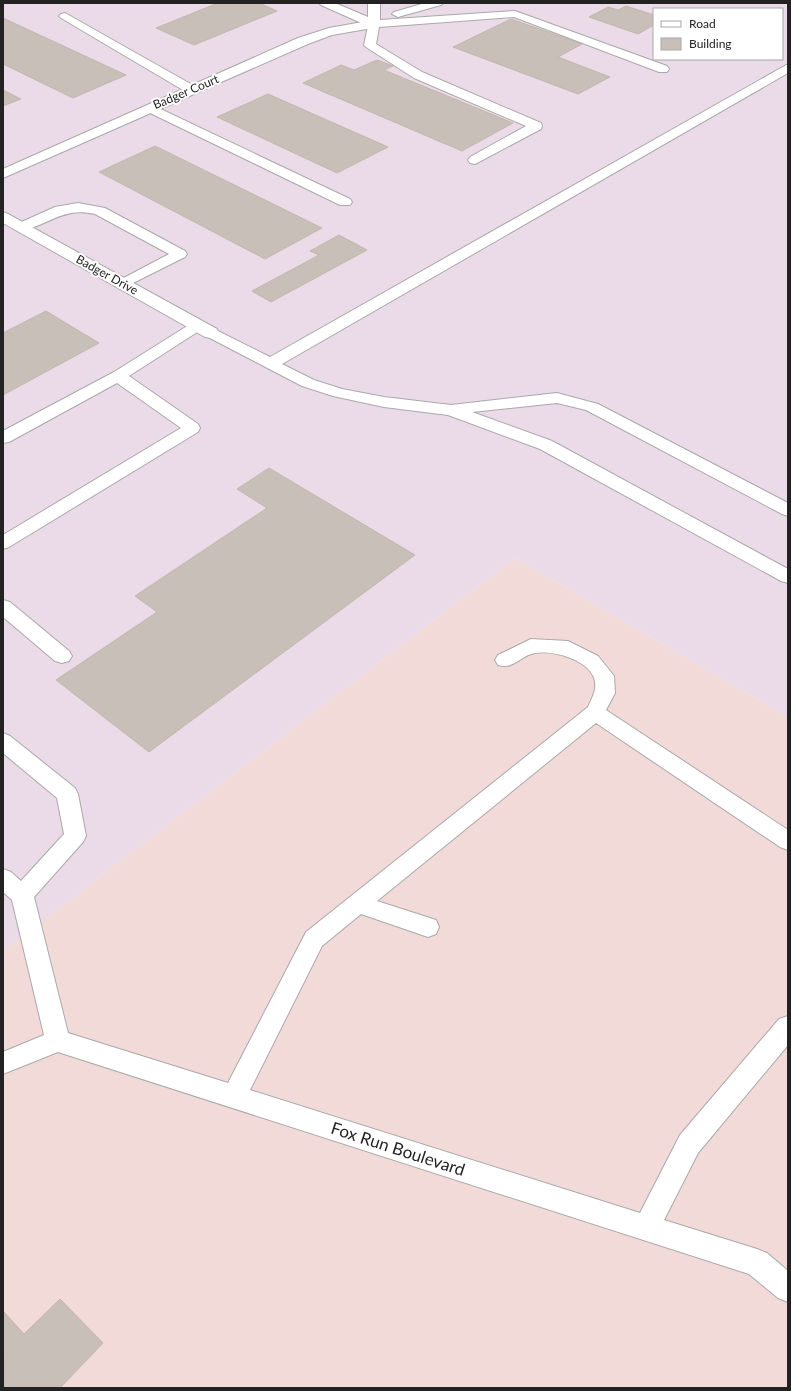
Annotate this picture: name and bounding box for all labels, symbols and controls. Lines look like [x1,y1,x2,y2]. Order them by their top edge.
legend [653,8,783,60]
text: Road [689,16,716,31]
text: Building [689,36,732,51]
street label: Badger Court [151,71,222,112]
street label: Badger Drive [74,251,141,298]
street label: Fox Run Boulevard [328,1117,468,1180]

